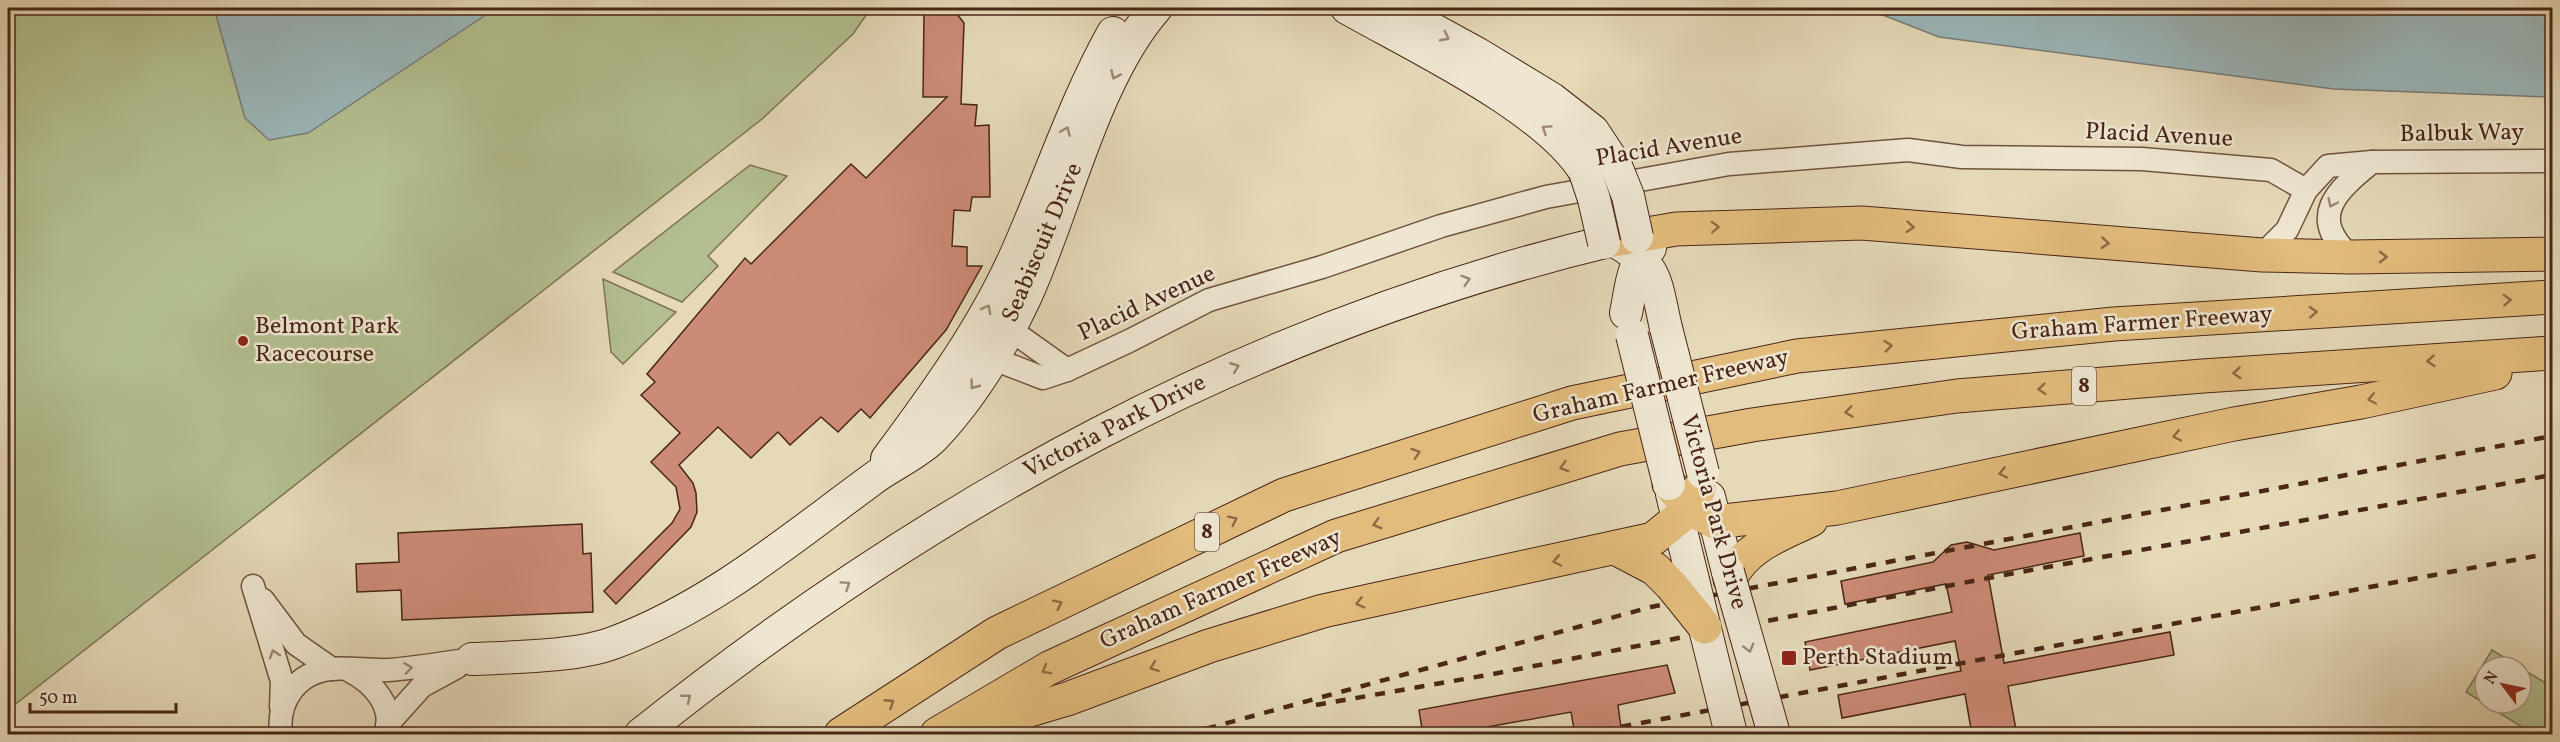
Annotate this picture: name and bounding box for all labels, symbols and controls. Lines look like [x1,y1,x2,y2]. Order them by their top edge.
one-way arrow [1438,30,1449,41]
one-way arrow [1110,68,1122,79]
street label: Placid Avenue [2084,115,2234,157]
street label: Balbuk Way [2399,116,2525,152]
street label: Placid Avenue [1593,120,1745,176]
one-way arrow [1542,125,1553,136]
one-way arrow [1059,126,1071,137]
street label: Seabiscuit Drive [994,158,1092,328]
one-way arrow [2327,197,2339,208]
one-way arrow [1906,220,1915,233]
one-way arrow [1711,221,1720,234]
one-way arrow [2100,236,2109,249]
one-way arrow [2379,251,2388,263]
street label: Placid Avenue [1073,257,1221,351]
one-way arrow [1460,275,1471,287]
one-way arrow [2503,294,2512,307]
street label: Graham Farmer Freeway [2010,298,2274,350]
one-way arrow [980,305,992,316]
one-way arrow [2308,306,2317,319]
place label: Belmont Park Racecourse [255,310,399,372]
marker: Belmont Park Racecourse [236,334,250,348]
one-way arrow [1884,340,1893,353]
street label: Graham Farmer Freeway [1530,341,1792,433]
one-way arrow [2427,354,2436,367]
one-way arrow [1229,362,1240,374]
street label: Victoria Park Drive [1018,366,1212,488]
road number: 8 [2072,367,2096,405]
one-way arrow [2232,367,2241,380]
one-way arrow [970,379,981,390]
one-way arrow [2038,382,2047,395]
one-way arrow [2367,392,2377,405]
one-way arrow [1844,405,1853,417]
street label: Victoria Park Drive [1671,411,1755,613]
one-way arrow [2172,429,2182,442]
one-way arrow [1410,448,1421,460]
one-way arrow [1559,459,1570,472]
one-way arrow [1999,466,2009,479]
road number: 8 [1195,513,1219,551]
one-way arrow [1227,515,1238,527]
one-way arrow [1372,517,1383,529]
street label: Graham Farmer Freeway [1095,521,1347,659]
one-way arrow [1553,554,1563,567]
one-way arrow [840,582,851,593]
one-way arrow [1355,595,1365,608]
one-way arrow [1051,599,1062,611]
place label: Perth Stadium [1802,641,1954,675]
one-way arrow [1742,643,1755,653]
one-way arrow [268,649,281,660]
marker: Perth Stadium [1780,649,1798,667]
north arrow [2473,655,2533,715]
one-way arrow [1149,659,1160,672]
one-way arrow [404,662,413,674]
one-way arrow [1041,663,1052,675]
text: N [2480,667,2505,689]
scale bar [30,676,176,714]
text: 50 m [39,686,78,711]
one-way arrow [680,694,691,705]
one-way arrow [884,698,894,710]

